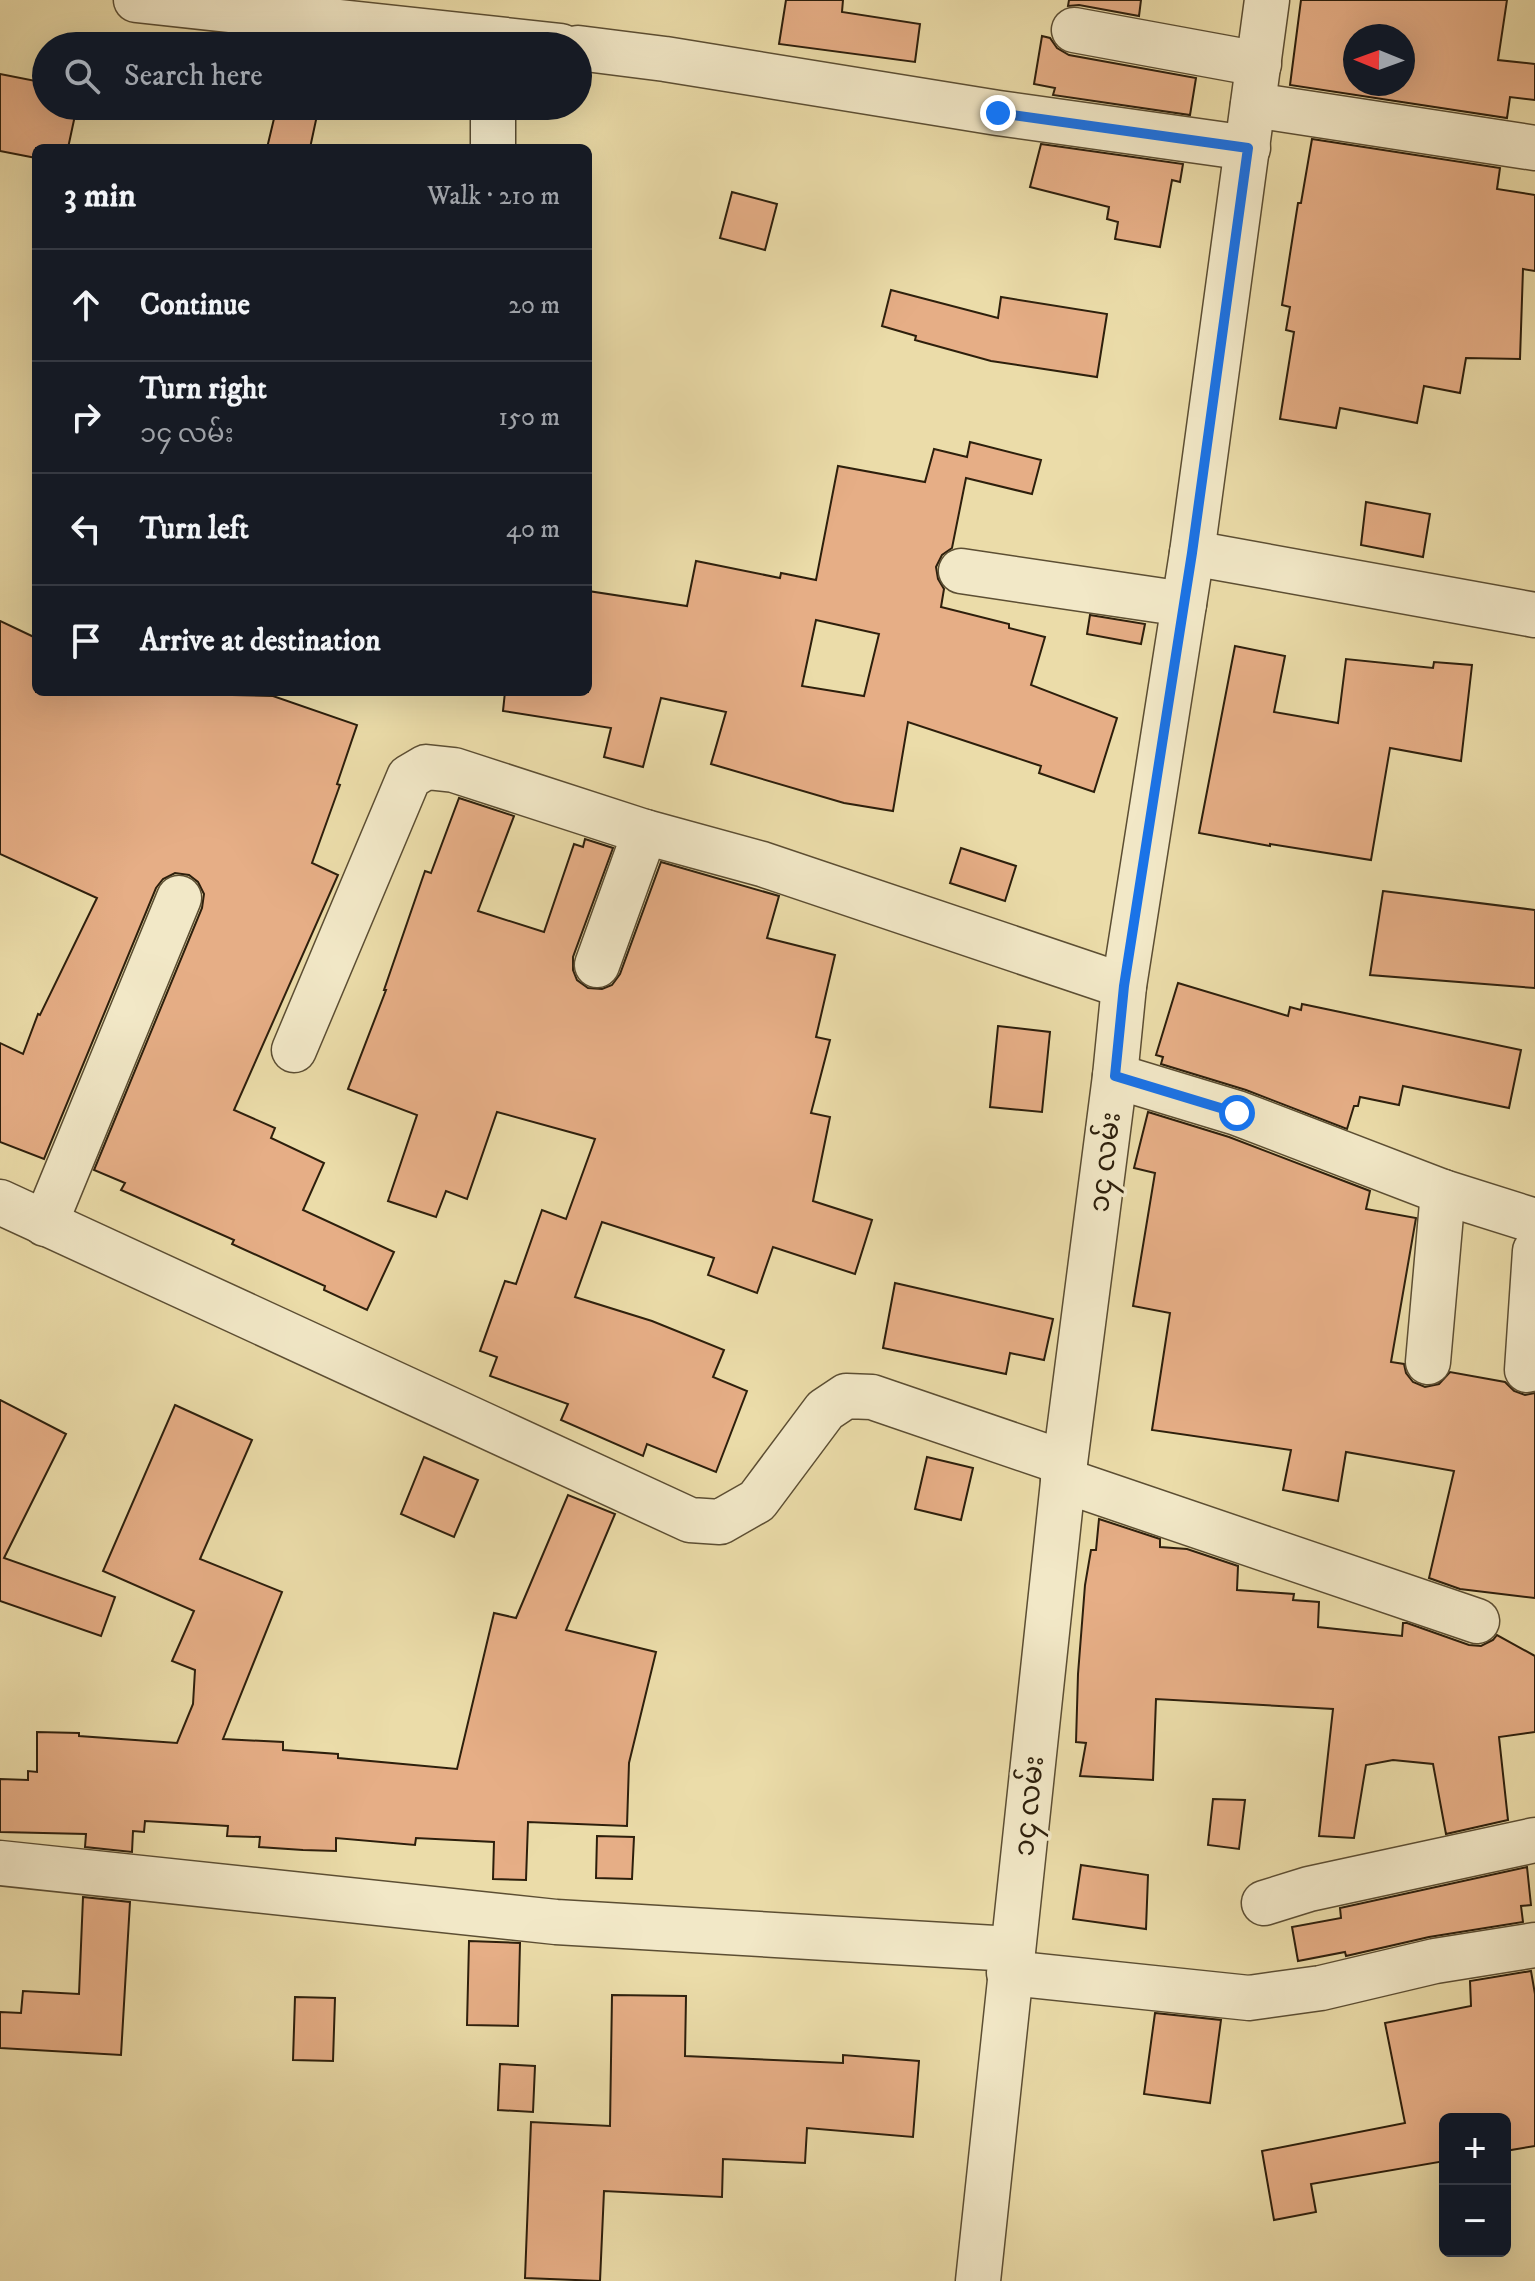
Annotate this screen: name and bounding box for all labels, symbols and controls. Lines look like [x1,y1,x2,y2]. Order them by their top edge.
north arrow [1343,24,1415,96]
search box [32,32,592,120]
icon: search [60,54,104,98]
text: Search here [124,58,263,95]
route end [980,95,1016,131]
text: 3 min [64,175,136,217]
text: Walk · 210 m [427,180,560,213]
icon: ahead [64,283,108,327]
text: Continue [140,287,250,324]
text: 20 m [508,289,560,322]
text: Turn right [140,371,267,408]
icon: right [64,395,108,439]
text: 150 m [499,401,560,434]
text: ၁၄ လမ်း [140,418,234,451]
icon: left [64,507,108,551]
text: Turn left [140,511,249,548]
text: 40 m [506,513,560,546]
icon: arrive [64,619,108,663]
text: Arrive at destination [140,623,381,660]
route start [1219,1095,1255,1131]
street label: ၁၄ လမ်း [1080,1110,1133,1215]
street label: ၁၄ လမ်း [1005,1754,1056,1859]
map controls [1439,2113,1511,2257]
button: + [1439,2113,1511,2185]
button: − [1439,2185,1511,2257]

